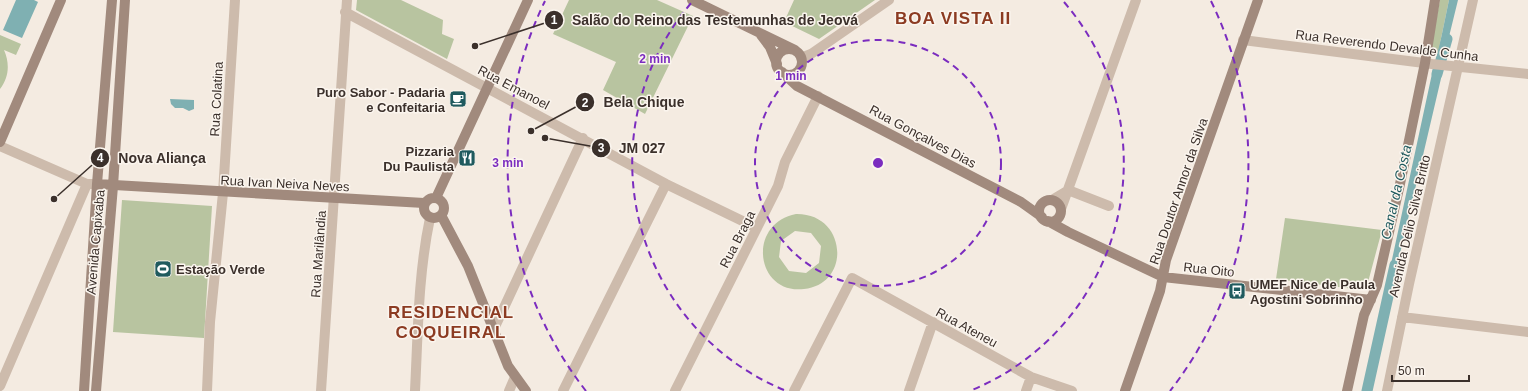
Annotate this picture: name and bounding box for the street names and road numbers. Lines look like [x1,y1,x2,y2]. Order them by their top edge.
street label: Rua Reverendo Devalde Cunha [1295,27,1480,64]
street label: Rua Colatina [207,60,226,137]
street label: Rua Emanoel [475,62,552,113]
street label: Rua Gonçalves Dias [867,102,979,171]
street label: Rua Doutor Annor da Silva [1146,115,1211,266]
street label: Avenida Délio Silva Britto [1386,153,1433,299]
street label: Rua Ivan Neiva Neves [220,173,350,194]
street label: Avenida Capixaba [83,188,108,295]
street label: Rua Braga [717,207,759,270]
street label: Rua Marilândia [308,209,329,298]
street label: Rua Oito [1183,259,1235,280]
street label: Rua Ateneu [933,304,1000,350]

